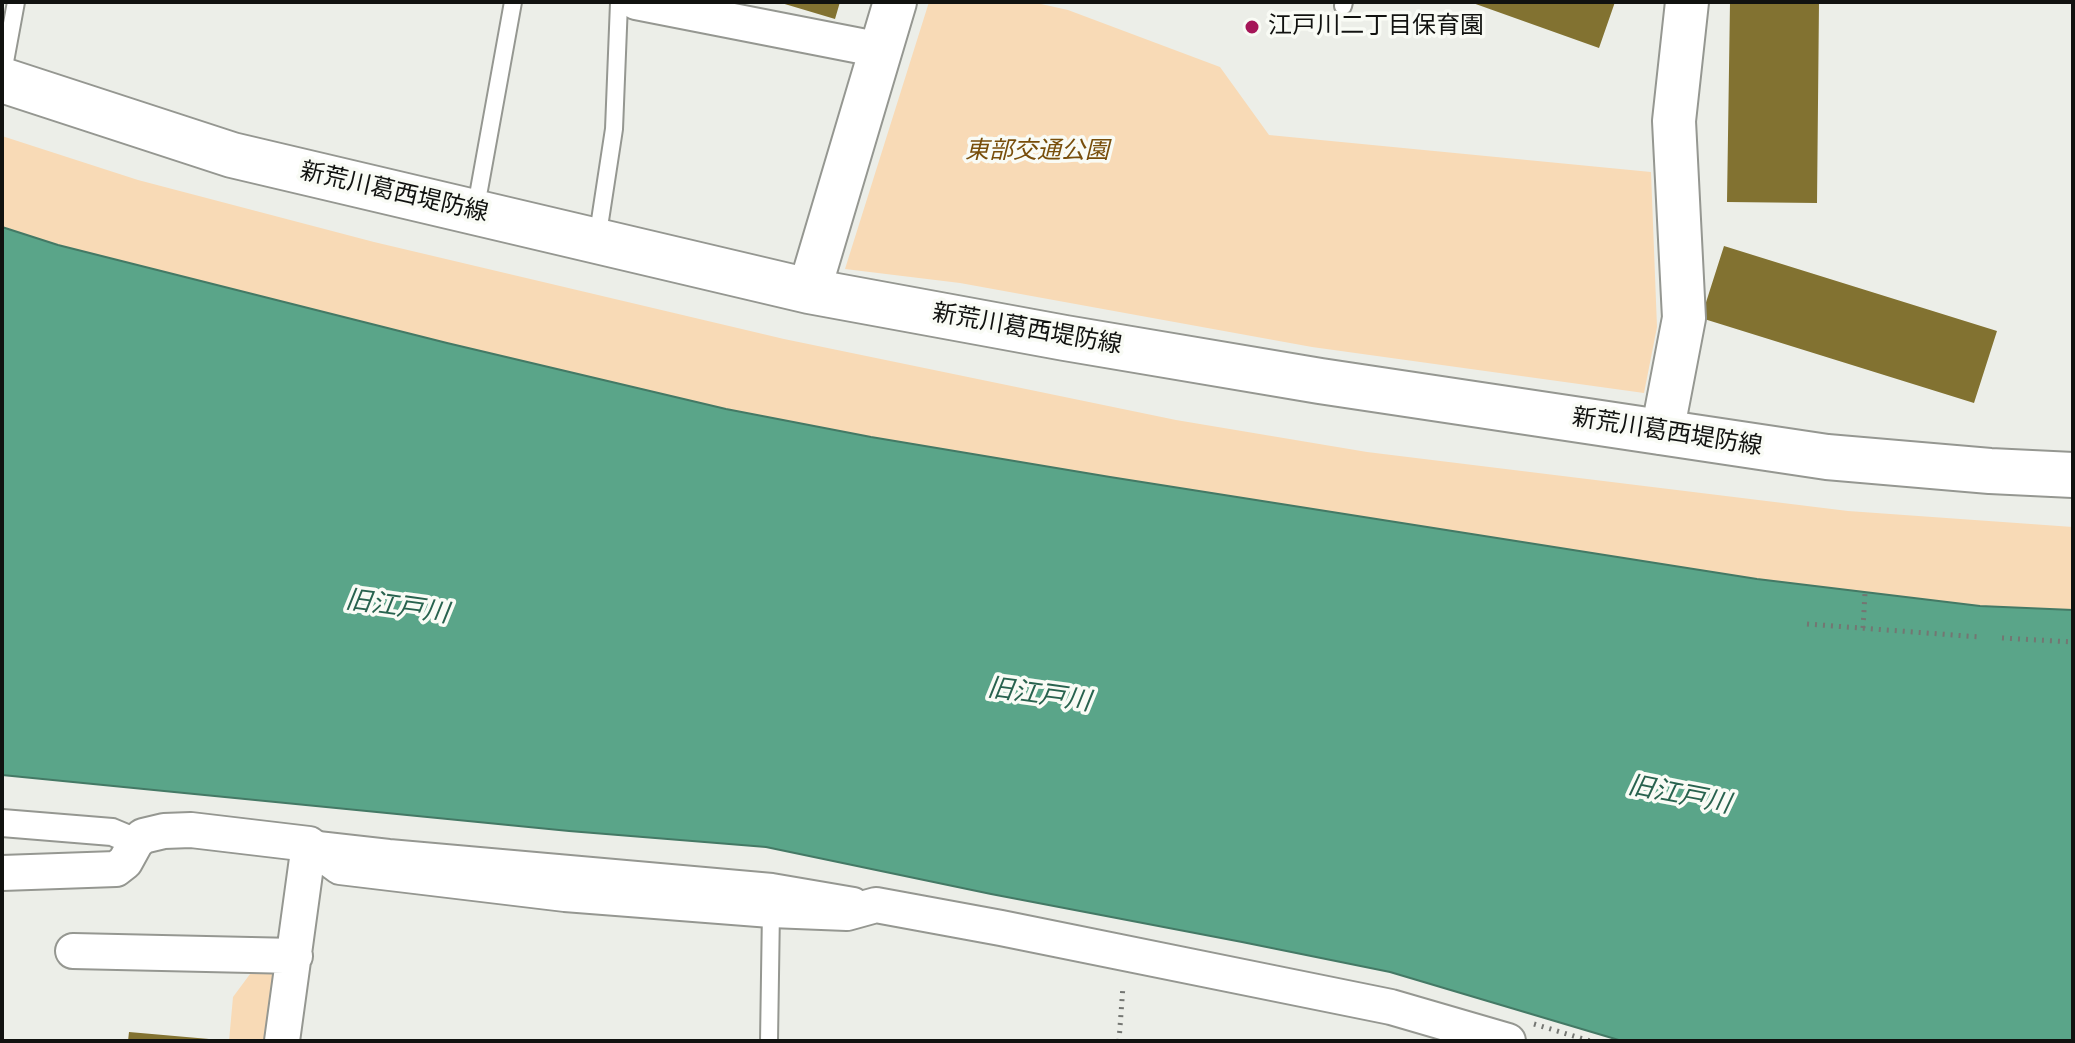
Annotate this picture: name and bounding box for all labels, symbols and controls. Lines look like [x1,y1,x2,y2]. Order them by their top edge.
place label: 江戸川二丁目保育園 [1268,13,1484,41]
marker: 江戸川二丁目保育園 [1243,18,1261,36]
park label: 東部交通公園 [965,138,1109,166]
street label: 新荒川葛西堤防線 [297,157,491,229]
street label: 新荒川葛西堤防線 [930,299,1124,361]
street label: 新荒川葛西堤防線 [1570,404,1764,462]
water label: 旧江戸川 [343,585,451,631]
water label: 旧江戸川 [985,673,1093,719]
water label: 旧江戸川 [1625,771,1733,821]

